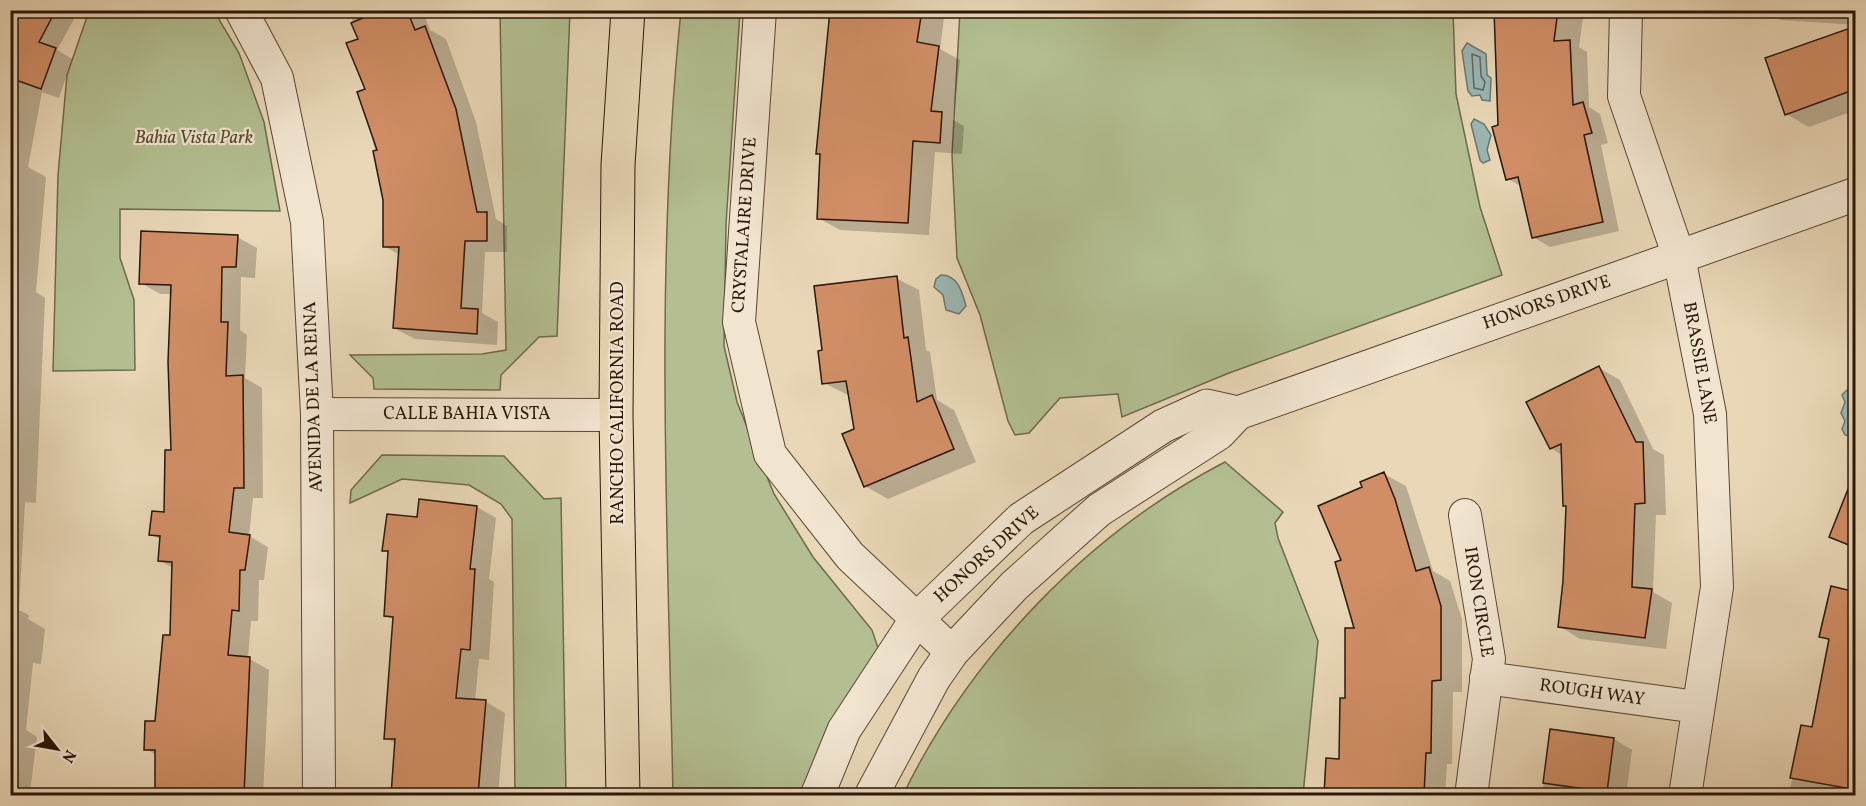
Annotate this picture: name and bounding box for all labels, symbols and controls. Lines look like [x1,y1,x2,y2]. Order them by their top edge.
park label: Bahia Vista Park [135,126,253,151]
street label: CRYSTALAIRE DRIVE [726,136,764,314]
street label: HONORS DRIVE [1480,269,1615,337]
street label: RANCHO CALIFORNIA ROAD [606,281,631,525]
street label: BRASSIE LANE [1676,300,1722,426]
street label: AVENIDA DE LA REINA [298,301,330,493]
street label: CALLE BAHIA VISTA [383,402,551,427]
street label: HONORS DRIVE [929,501,1045,609]
street label: IRON CIRCLE [1457,545,1499,659]
street label: ROUGH WAY [1538,673,1646,713]
north arrow [27,719,87,779]
text: N [56,745,81,767]

